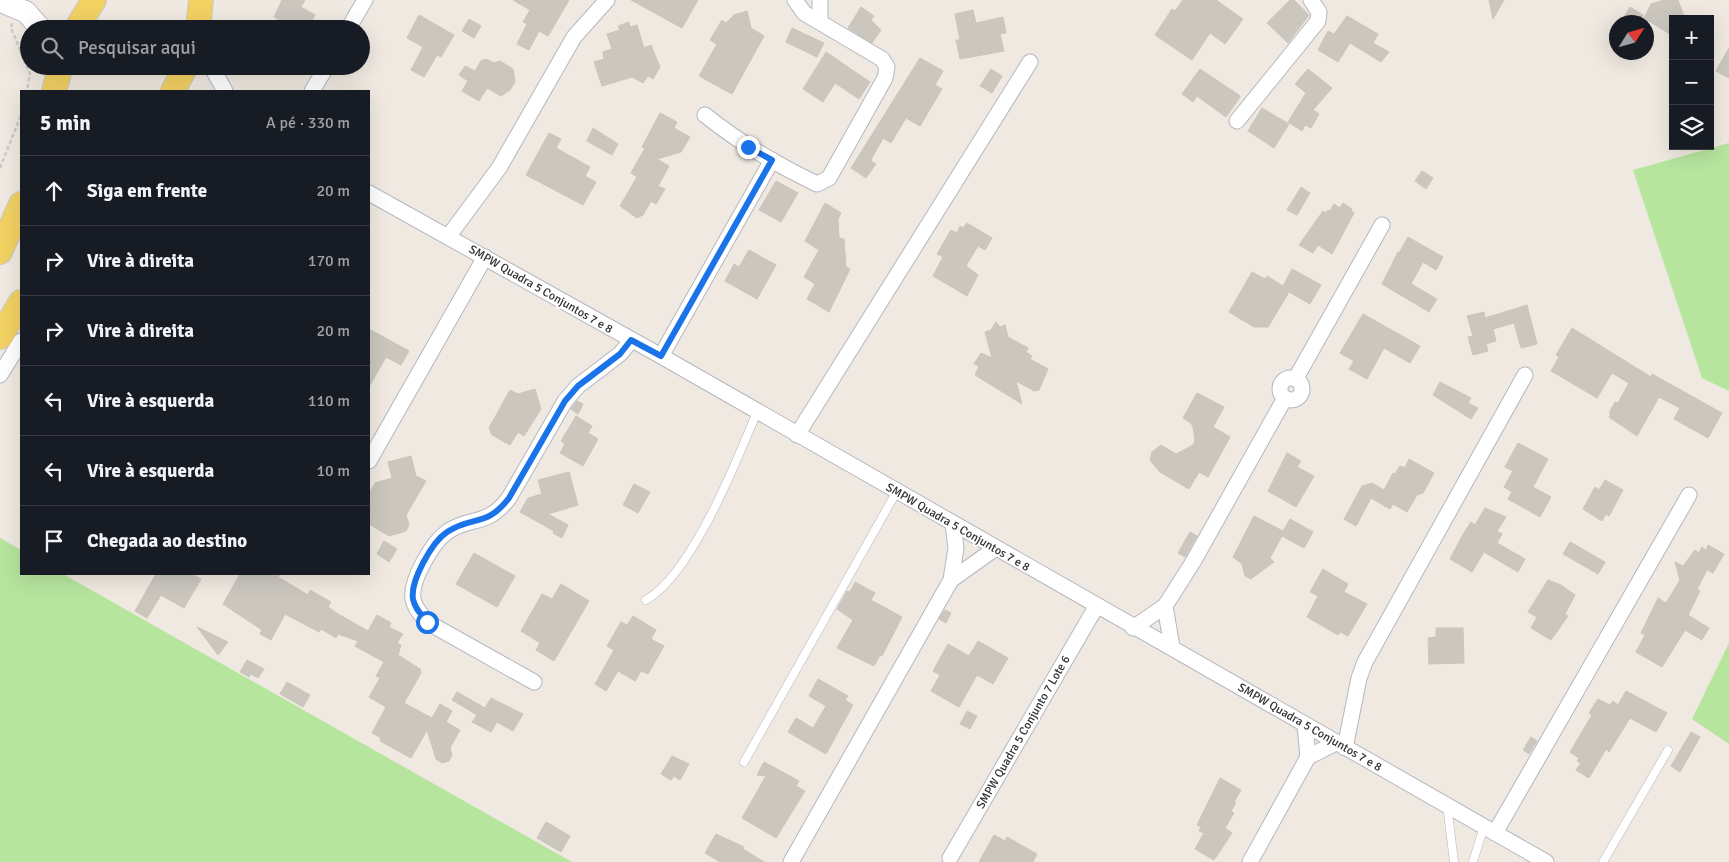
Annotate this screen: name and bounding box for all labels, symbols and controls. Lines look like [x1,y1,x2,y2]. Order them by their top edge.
north arrow [1609,15,1654,60]
map controls [1669,15,1714,150]
button: + [1669,15,1714,60]
search box [20,20,370,75]
icon: search [38,34,66,62]
text: Pesquisar aqui [78,36,196,60]
button: − [1669,60,1714,105]
button: layers [1669,105,1714,150]
text: 5 min [40,110,91,136]
text: A pé · 330 m [266,113,350,133]
route end [737,136,760,159]
icon: ahead [40,177,68,205]
text: Siga em frente [87,179,207,203]
text: 20 m [316,181,350,201]
street label: SMPW Quadra 5 Conjuntos 7 e 8 [466,242,615,337]
icon: right [40,247,68,275]
text: Vire à direita [87,249,194,273]
text: 170 m [308,251,350,271]
icon: right [40,317,68,345]
text: Vire à direita [87,319,194,343]
text: 20 m [316,321,350,341]
icon: left [40,387,68,415]
text: Vire à esquerda [87,389,214,413]
text: 110 m [308,391,350,411]
icon: left [40,457,68,485]
text: Vire à esquerda [87,459,214,483]
text: 10 m [316,461,350,481]
street label: SMPW Quadra 5 Conjuntos 7 e 8 [883,480,1032,575]
icon: arrive [40,527,68,555]
text: Chegada ao destino [87,529,247,553]
route start [416,611,439,634]
street label: SMPW Quadra 5 Conjunto 7 Lote 6 [973,653,1074,812]
street label: SMPW Quadra 5 Conjuntos 7 e 8 [1235,680,1384,775]

